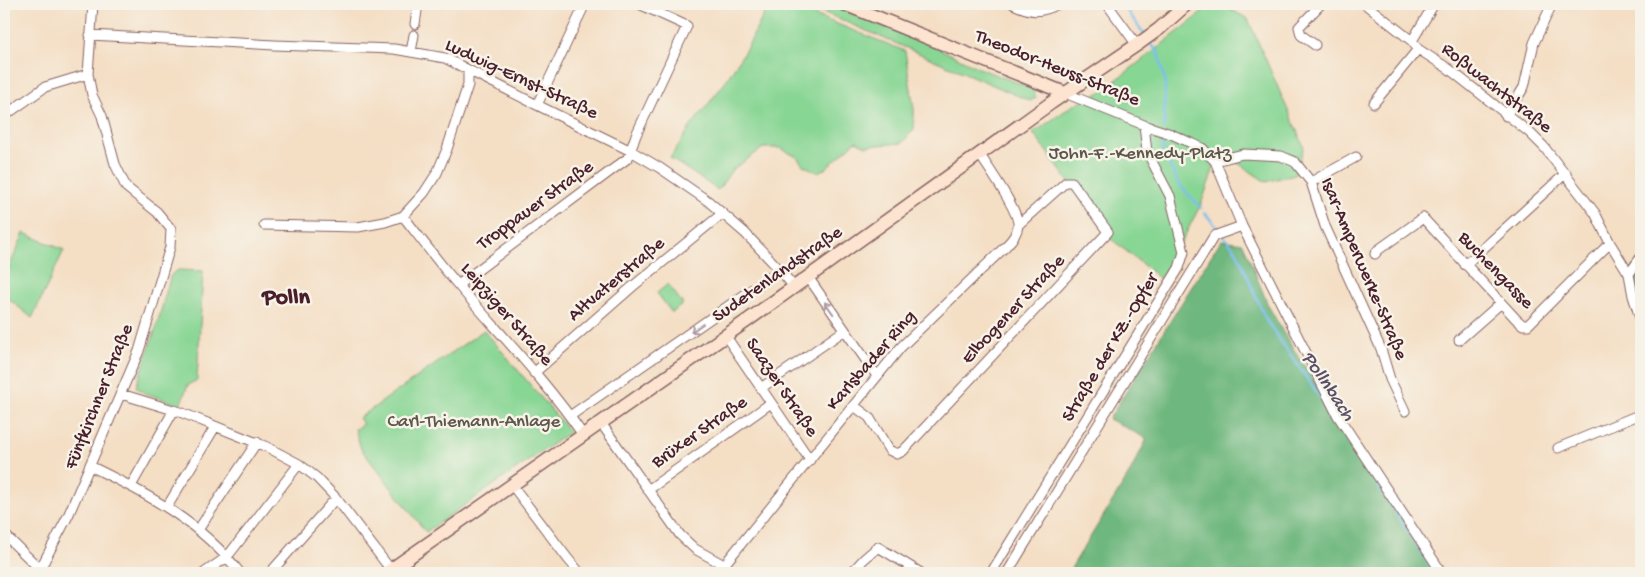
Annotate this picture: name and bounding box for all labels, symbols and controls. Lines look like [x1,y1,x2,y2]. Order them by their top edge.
street label: Theodor-Heuss-Straße [970,25,1143,113]
street label: Ludwig-Ernst-Straße [441,34,601,126]
street label: Roßwachtstraße [1436,39,1556,140]
park label: John-F.-Kennedy-Platz [1049,143,1232,166]
street label: Troppauer Straße [472,156,599,257]
street label: Isar-Amperwerke-Straße [1314,174,1412,364]
street label: Sudetenlandstraße [709,221,848,328]
street label: Buchengasse [1452,227,1538,315]
street label: Altvaterstraße [564,233,670,327]
street label: Elbogener Straße [957,250,1071,370]
street label: Leipziger Straße [455,258,557,372]
street label: Straße der KZ.-Opfer [1057,267,1166,427]
district label: Polln [260,284,310,313]
one-way arrow [824,301,834,315]
street label: Karlsbader Ring [822,306,922,416]
street label: Fünfkirchner Straße [60,321,140,474]
one-way arrow [690,323,704,333]
street label: Saazer Straße [739,334,823,442]
water label: Pollnbach [1295,348,1359,426]
street label: Brüxer Straße [647,391,752,475]
park label: Carl-Thiemann-Anlage [388,411,561,434]

